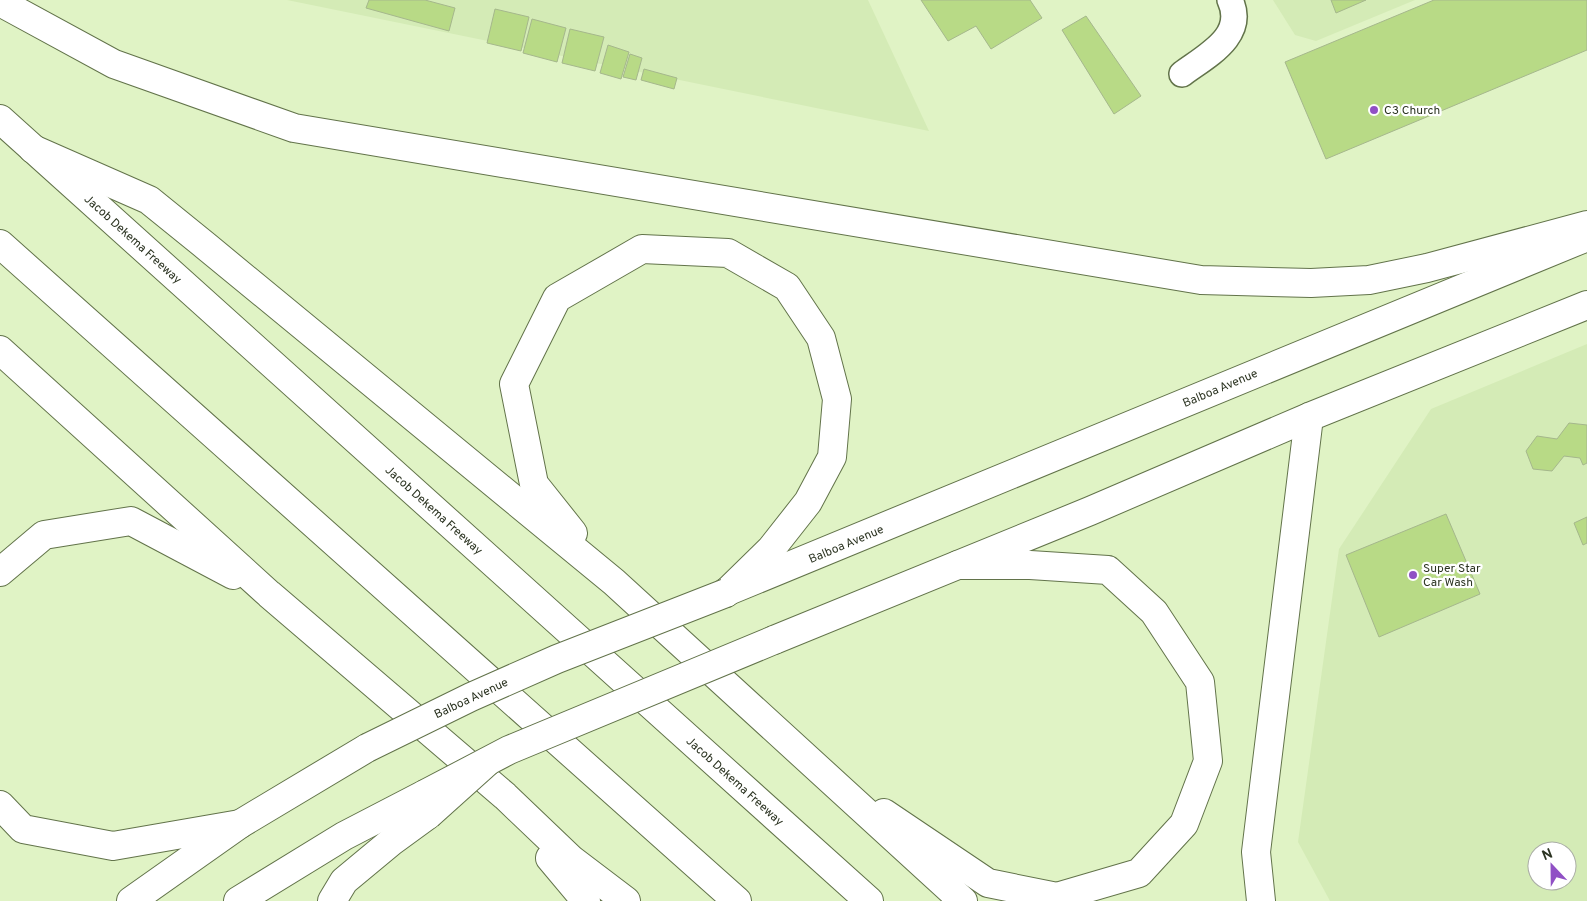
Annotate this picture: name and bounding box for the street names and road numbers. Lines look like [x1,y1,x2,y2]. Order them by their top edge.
street label: Jacob Dekema Freeway [80,192,185,288]
street label: Balboa Avenue [1180,366,1260,412]
street label: Jacob Dekema Freeway [381,463,486,559]
street label: Balboa Avenue [806,522,886,568]
street label: Balboa Avenue [432,675,511,723]
street label: Jacob Dekema Freeway [682,734,787,830]

